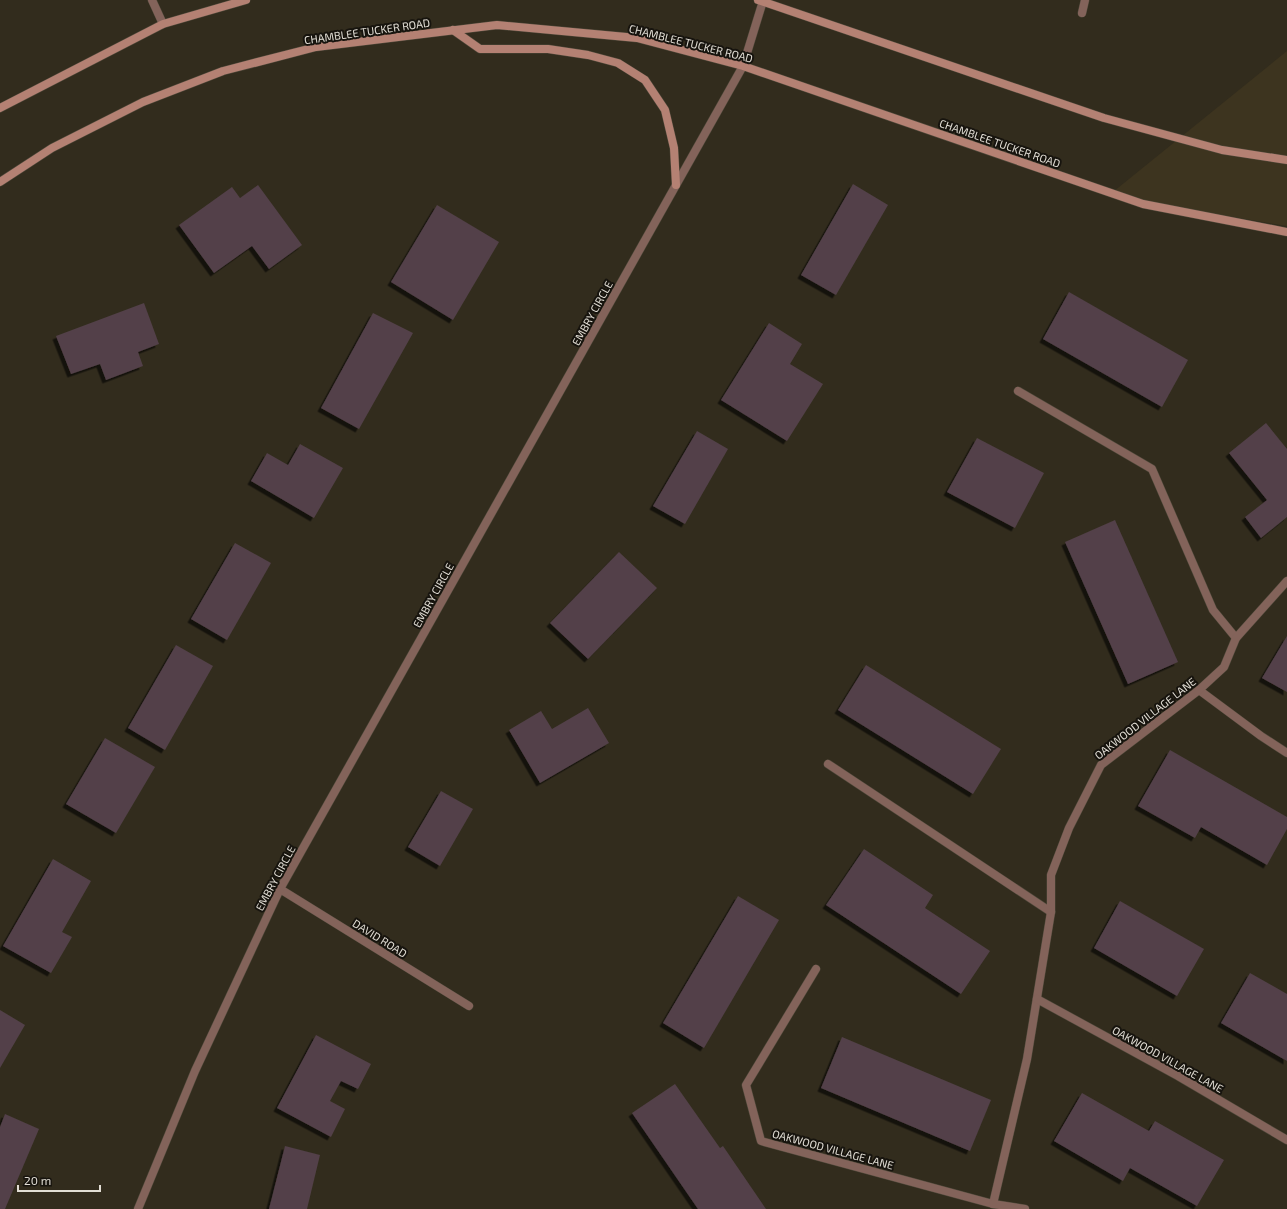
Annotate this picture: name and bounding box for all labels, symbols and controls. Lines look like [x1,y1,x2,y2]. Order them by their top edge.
street label: CHAMBLEE TUCKER ROAD [303,16,431,46]
street label: CHAMBLEE TUCKER ROAD [628,21,754,65]
street label: CHAMBLEE TUCKER ROAD [938,116,1062,170]
street label: EMBRY CIRCLE [569,278,615,348]
street label: EMBRY CIRCLE [410,560,456,630]
street label: OAKWOOD VILLAGE LANE [1092,674,1198,762]
street label: EMBRY CIRCLE [252,843,298,913]
street label: DAVID ROAD [351,916,409,960]
street label: OAKWOOD VILLAGE LANE [1110,1023,1226,1095]
street label: OAKWOOD VILLAGE LANE [771,1127,895,1171]
scale bar [18,1167,100,1193]
text: 20 m [24,1173,51,1187]

